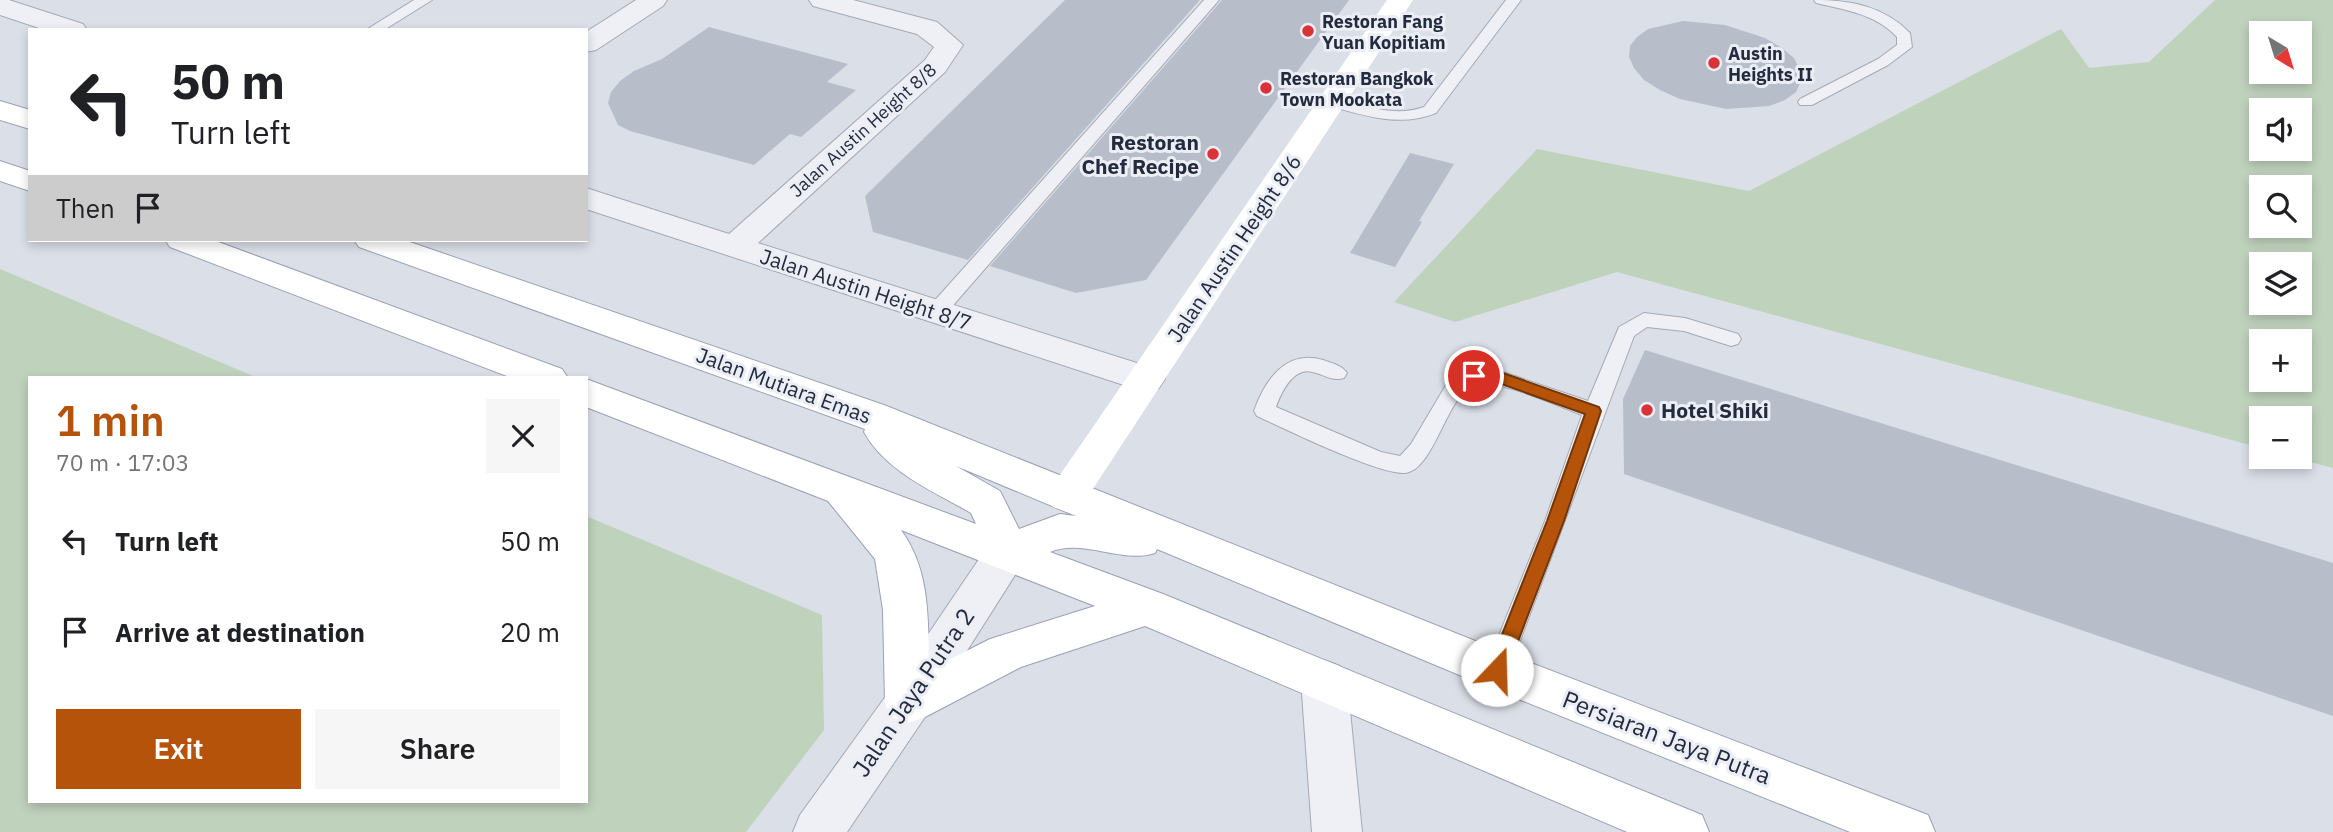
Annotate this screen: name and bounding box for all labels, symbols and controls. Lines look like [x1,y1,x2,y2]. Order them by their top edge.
place label: Restoran Fang Yuan Kopitiam [1322,10,1446,54]
north arrow [2249,21,2312,84]
map controls [2249,21,2312,469]
marker: Restoran Fang Yuan Kopitiam [1300,23,1316,39]
place label: Austin Heights II [1728,42,1813,86]
text: 50 m [171,49,285,112]
marker: Austin Heights II [1706,55,1722,71]
icon: left [56,56,147,147]
street label: Jalan Austin Height 8/8 [785,58,941,202]
place label: Restoran Bangkok Town Mookata [1280,67,1434,111]
marker: Restoran Bangkok Town Mookata [1258,80,1274,96]
button: sound [2249,98,2312,161]
text: Turn left [171,111,291,153]
place label: Restoran Chef Recipe [1081,128,1199,180]
marker: Restoran Chef Recipe [1205,146,1221,162]
street label: Jalan Austin Height 8/6 [1161,149,1307,347]
button: search [2249,175,2312,238]
icon: arrive [129,189,167,227]
text: Then [56,191,115,225]
street label: Jalan Austin Height 8/7 [757,242,975,336]
button: layers [2249,252,2312,315]
button: + [2249,329,2312,392]
street label: Jalan Mutiara Emas [693,340,875,430]
pin [1444,346,1504,406]
icon: arrive [1455,357,1493,395]
text: 1 min [56,393,165,448]
place label: Hotel Shiki [1661,396,1769,424]
button: close [486,399,560,473]
marker: Hotel Shiki [1639,402,1655,418]
button: − [2249,406,2312,469]
text: 70 m · 17:03 [56,447,189,477]
icon: left [56,522,94,560]
text: Turn left [115,524,218,558]
text: 50 m [500,524,560,558]
street label: Jalan Jaya Putra 2 [845,601,981,783]
icon: arrive [56,613,94,651]
text: Arrive at destination [115,615,365,649]
text: 20 m [500,615,560,649]
position arrow [1460,633,1534,707]
street label: Persiaran Jaya Putra [1558,683,1776,792]
button: Exit [56,709,301,789]
button: Share [315,709,560,789]

